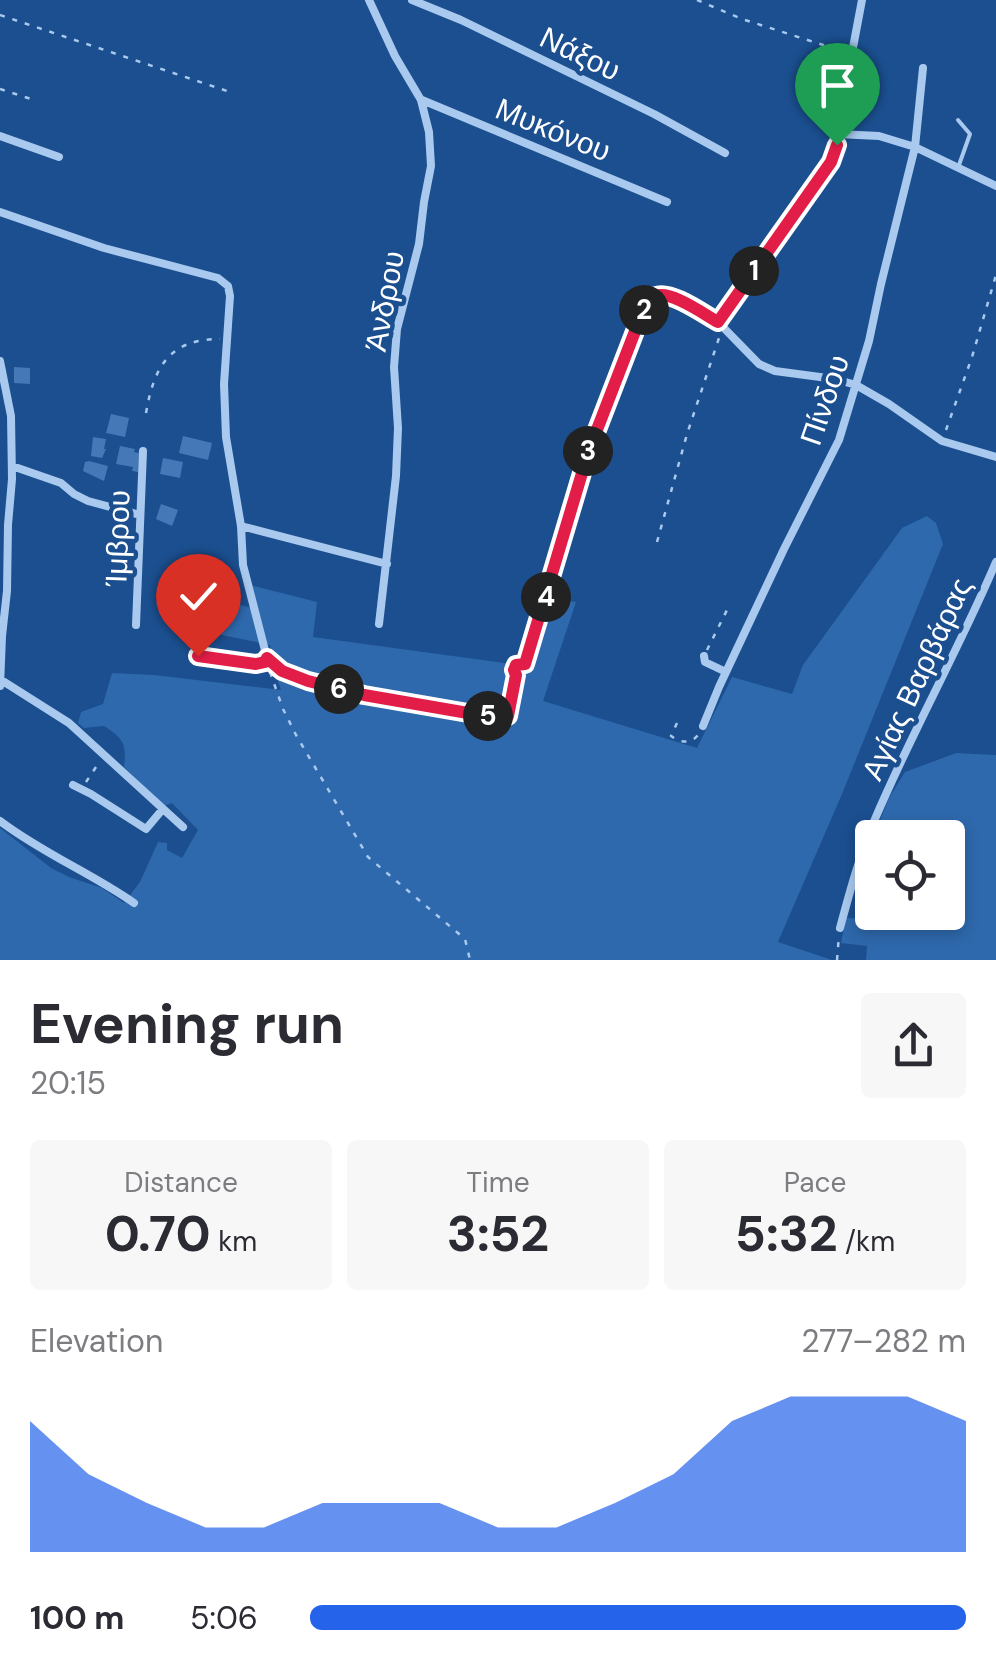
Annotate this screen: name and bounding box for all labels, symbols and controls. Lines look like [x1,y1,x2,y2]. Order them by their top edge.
street label: Νάξου [534,17,627,90]
pin [795,43,880,146]
icon: arrive [810,58,865,113]
street label: Μυκόνου [490,89,616,170]
pin: 1 [729,246,779,296]
street label: Άνδρου [356,247,413,354]
text: 1 [749,252,759,289]
pin: 2 [619,285,669,335]
text: 2 [636,291,652,328]
street label: Πίνδου [791,349,858,450]
pin: 3 [563,426,613,476]
text: 3 [580,432,596,469]
street label: Ίμβρου [96,489,139,588]
pin [156,554,241,657]
icon: check [171,569,226,624]
street label: Αγίας Βαρβάρας [853,571,980,786]
pin: 4 [521,572,571,622]
text: 4 [537,578,555,615]
pin: 6 [314,664,364,714]
text: 6 [330,670,348,707]
pin: 5 [463,691,513,741]
text: 5 [479,697,497,734]
map controls [855,820,965,930]
button: locate [855,820,965,930]
text: Evening run [30,988,344,1060]
button: share [861,993,966,1098]
text: 20:15 [30,1062,106,1104]
text: Distance [124,1164,238,1201]
text: Time [466,1164,530,1201]
text: Pace [784,1164,846,1201]
text: 0.70 [105,1201,211,1267]
text: 3:52 [447,1201,549,1267]
text: 5:32 [735,1201,838,1267]
text: km [211,1223,257,1260]
text: /km [838,1223,895,1260]
text: Elevation [30,1320,163,1362]
text: 277–282 m [801,1320,966,1362]
text: 100 m [30,1597,124,1639]
text: 5:06 [190,1597,258,1639]

